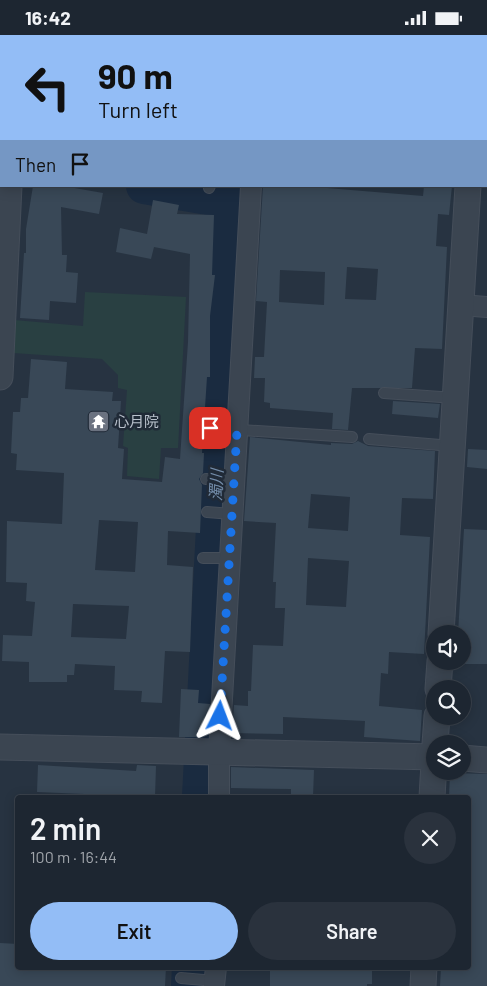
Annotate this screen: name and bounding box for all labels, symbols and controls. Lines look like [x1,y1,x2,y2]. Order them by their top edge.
text: 16:42 [25,6,71,29]
text: 90 m [98,54,173,96]
icon: left [15,55,80,120]
text: Turn left [98,96,178,122]
icon: arrive [66,150,94,178]
text: Then [15,153,56,176]
pin [189,407,231,449]
temple icon: 心月院 [86,410,110,434]
place label: 心月院 [114,412,159,430]
icon: arrive [196,414,224,442]
water label: 濁川 [205,467,226,501]
map controls [426,625,471,780]
button: sound [426,625,471,670]
button: search [426,680,471,725]
position arrow [193,689,245,741]
button: layers [426,735,471,780]
text: 2 min [30,810,101,846]
button: close [404,812,456,864]
text: 100 m · 16:44 [30,847,117,866]
button: Exit [30,902,238,960]
button: Share [248,902,456,960]

